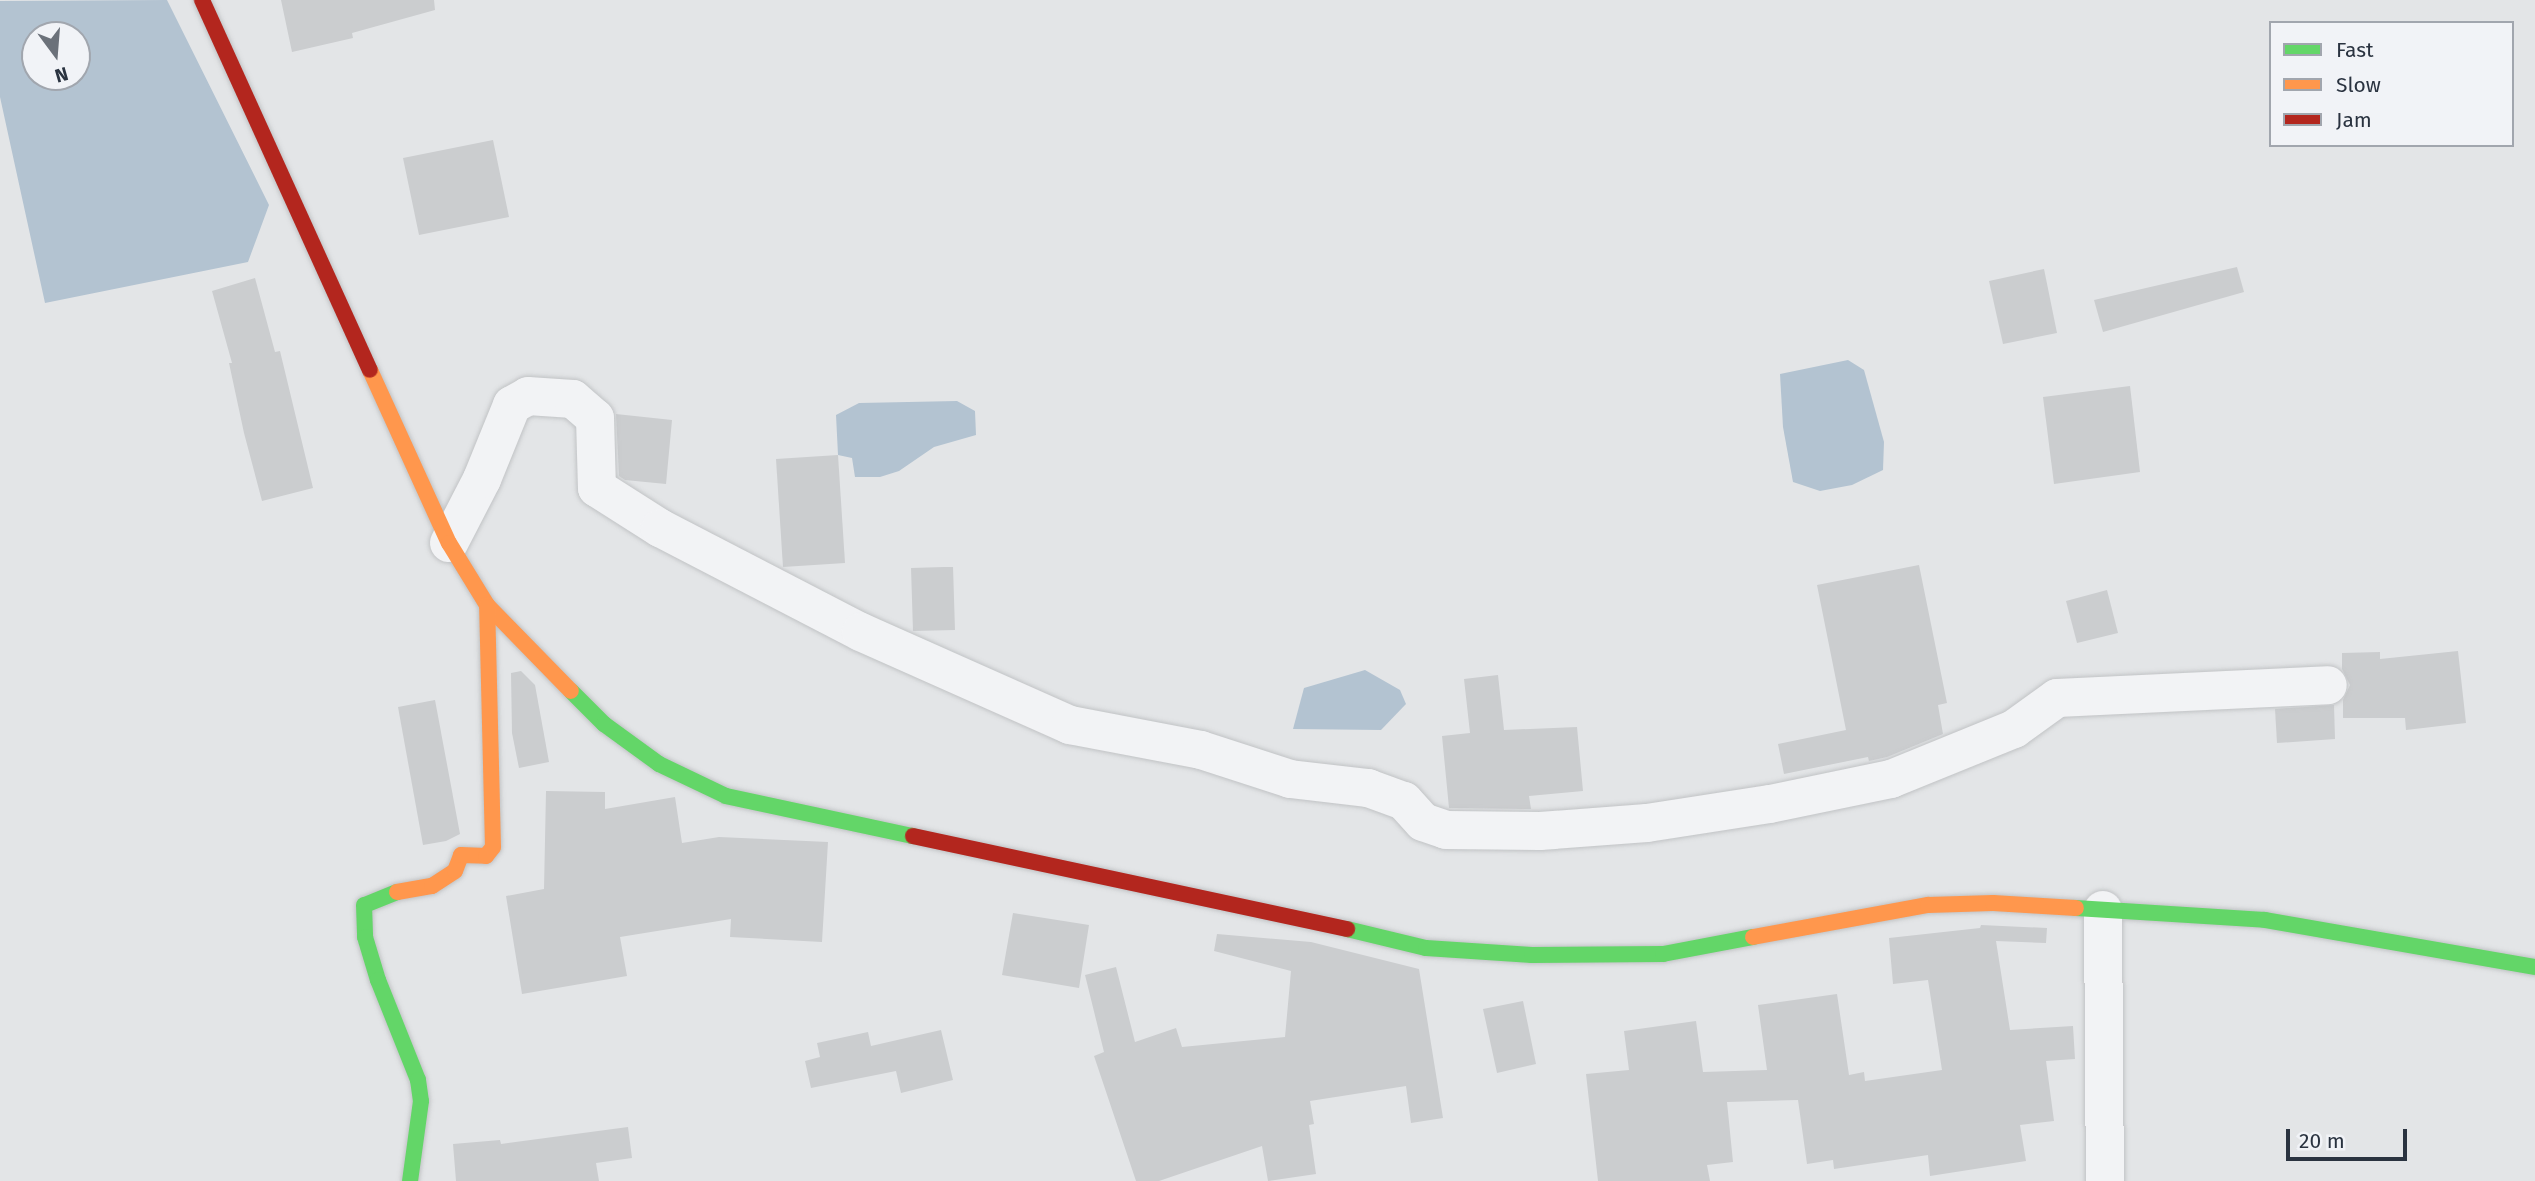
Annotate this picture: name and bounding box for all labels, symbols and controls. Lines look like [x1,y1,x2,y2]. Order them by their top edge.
north arrow [21,21,91,91]
legend [2269,21,2514,147]
text: Fast [2336,37,2374,63]
text: N [52,62,71,88]
text: Slow [2336,72,2381,98]
text: Jam [2336,107,2372,133]
scale bar [2290,1114,2411,1158]
text: 20 m [2299,1128,2345,1154]

